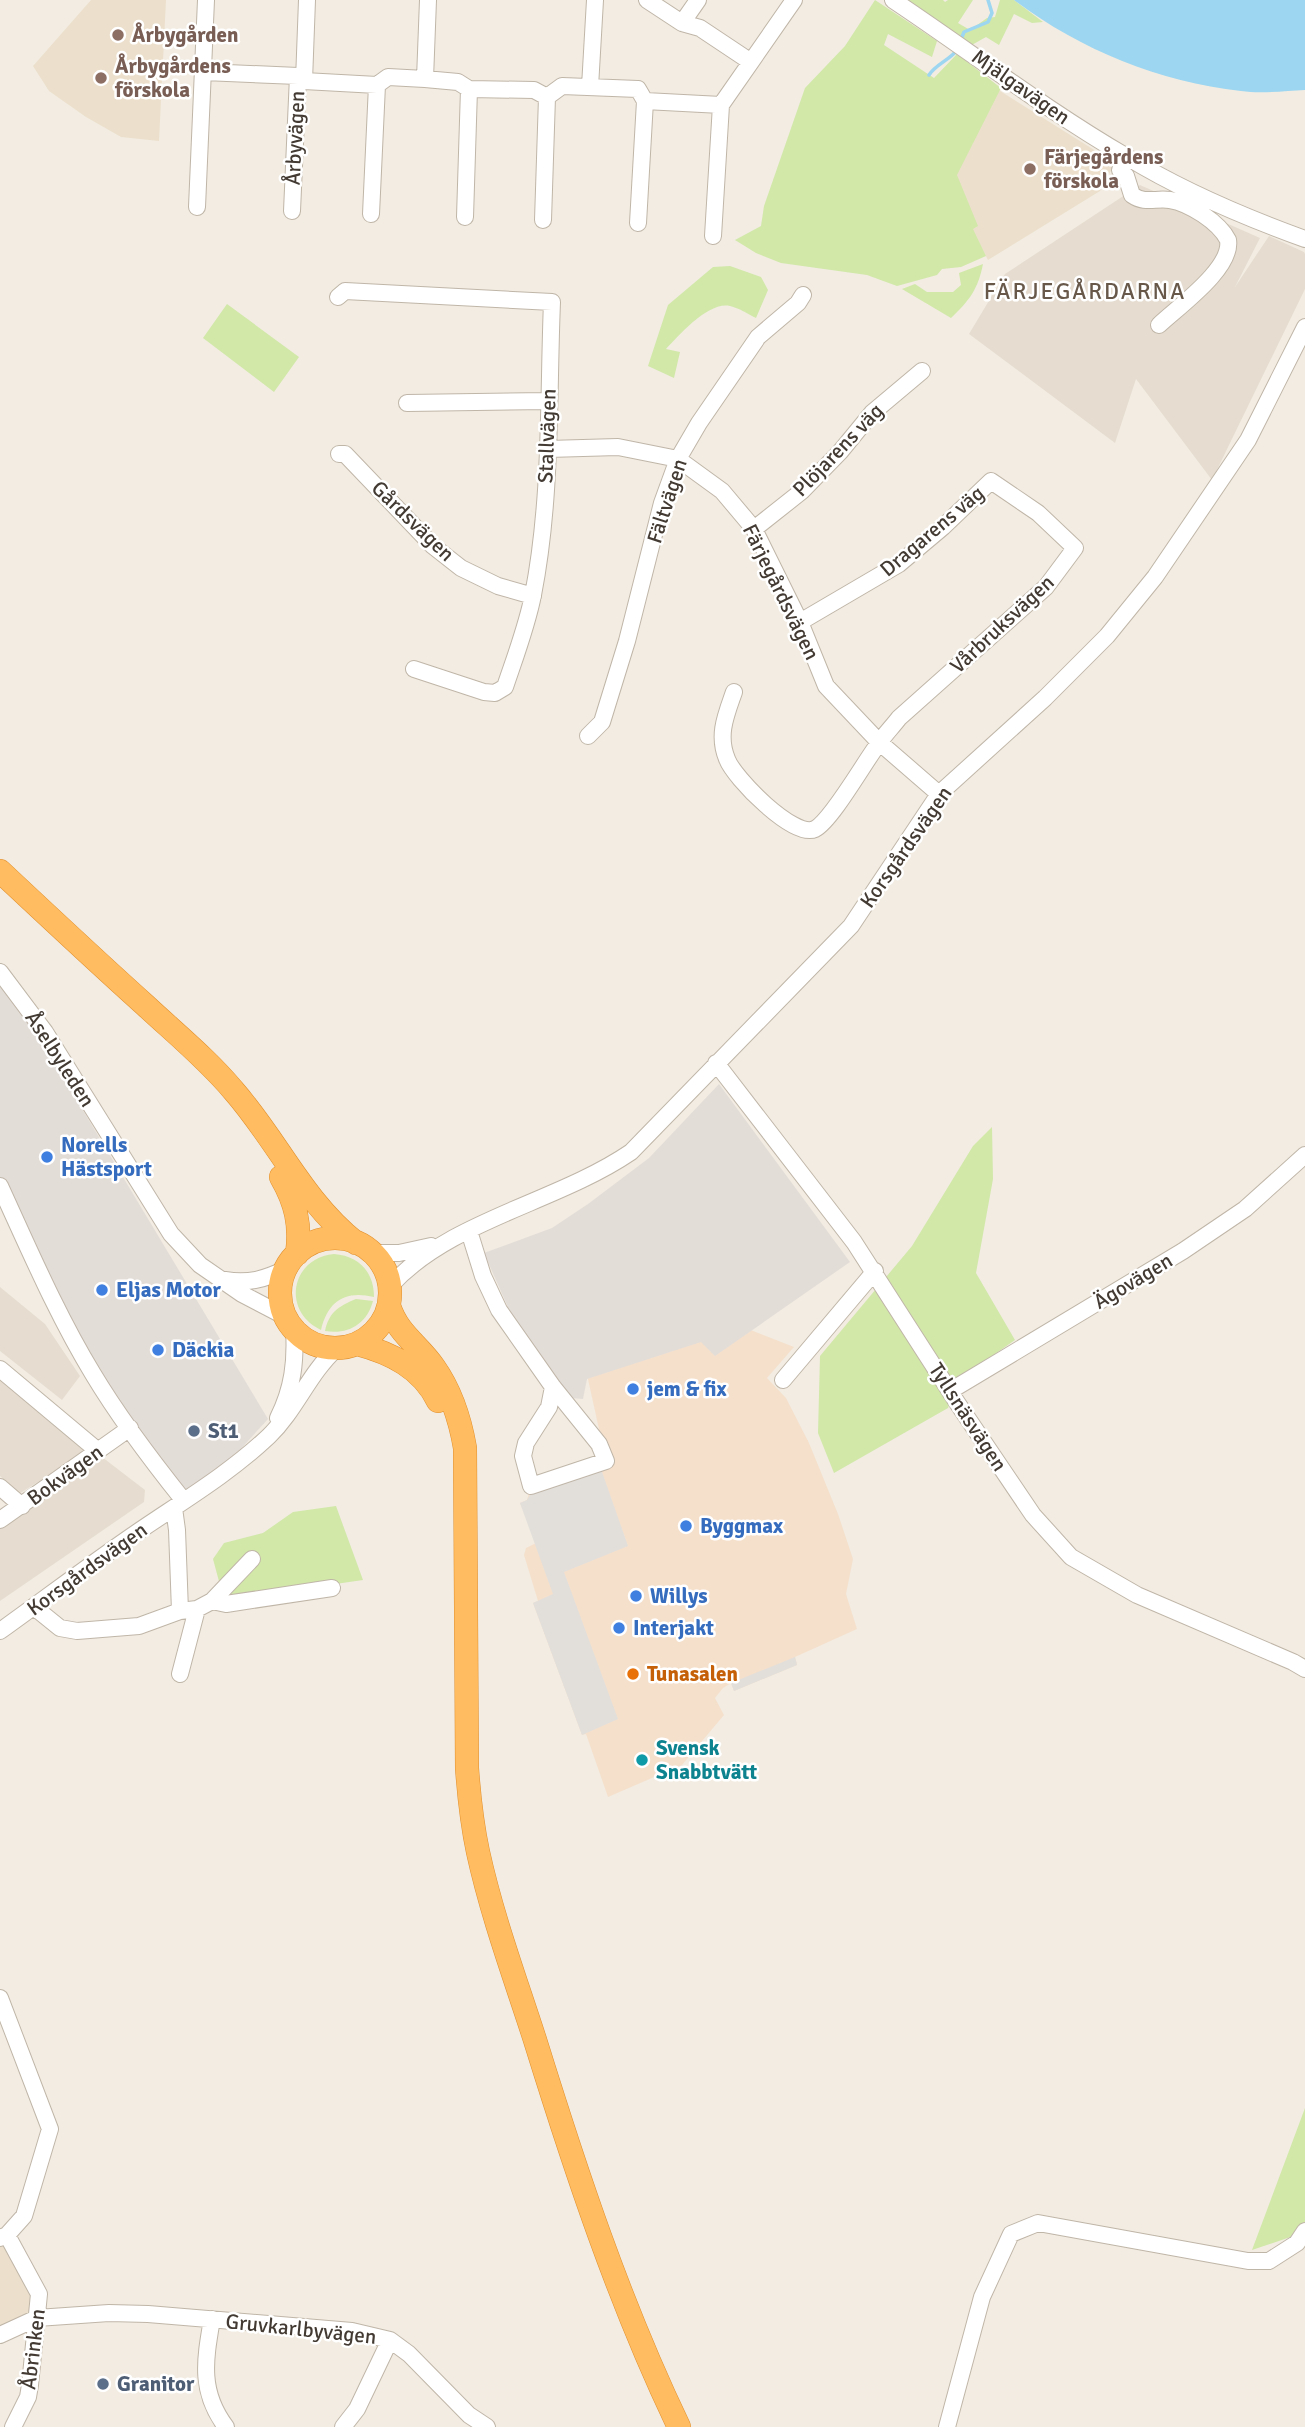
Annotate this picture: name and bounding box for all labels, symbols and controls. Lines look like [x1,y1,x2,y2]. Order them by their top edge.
place label: Årbygården [132,22,239,48]
marker: Årbygården [110,27,126,43]
street label: Mjälgavägen [967,44,1075,130]
place label: Årbygårdens förskola [114,53,231,103]
marker: Årbygårdens förskola [93,70,109,86]
street label: Årbyvägen [279,90,310,186]
place label: Färjegårdens förskola [1043,144,1163,194]
marker: Färjegårdens förskola [1022,161,1038,177]
district label: FÄRJEGÅRDARNA [984,277,1186,306]
street label: Stallvägen [532,388,562,484]
street label: Plöjarens väg [787,398,889,502]
street label: Fältvägen [641,455,693,547]
street label: Gårdsvägen [366,475,460,567]
street label: Dragarens väg [875,480,989,582]
street label: Färjegårdsvägen [737,520,825,664]
street label: Vårbruksvägen [945,569,1059,679]
street label: Korsgårdsvägen [854,781,958,913]
street label: Åselbyleden [19,1006,101,1112]
place label: Norells Hästsport [61,1132,152,1182]
marker: Norells Hästsport [39,1149,55,1165]
street label: Ägovägen [1089,1247,1177,1315]
place label: Eljas Motor [116,1277,222,1303]
marker: Eljas Motor [94,1282,110,1298]
place label: Däckia [172,1337,235,1363]
marker: Däckia [150,1342,166,1358]
street label: Tyllsnäsvägen [923,1358,1013,1476]
place label: jem & fix [647,1376,728,1402]
marker: jem & fix [625,1381,641,1397]
place label: St1 [208,1418,239,1444]
marker: St1 [186,1423,202,1439]
street label: Bokvägen [22,1439,108,1511]
place label: Byggmax [700,1513,784,1539]
street label: Korsgårdsvägen [22,1517,152,1621]
marker: Byggmax [678,1518,694,1534]
place label: Willys [650,1583,708,1609]
marker: Willys [628,1588,644,1604]
place label: Interjakt [633,1615,714,1641]
marker: Interjakt [611,1620,627,1636]
place label: Tunasalen [647,1661,738,1687]
marker: Tunasalen [625,1666,641,1682]
place label: Svensk Snabbtvätt [656,1735,757,1785]
marker: Svensk Snabbtvätt [634,1752,650,1768]
street label: Åbrinken [14,2307,51,2391]
street label: Gruvkarlbyvägen [224,2308,378,2350]
place label: Granitor [117,2371,195,2397]
marker: Granitor [95,2376,111,2392]

